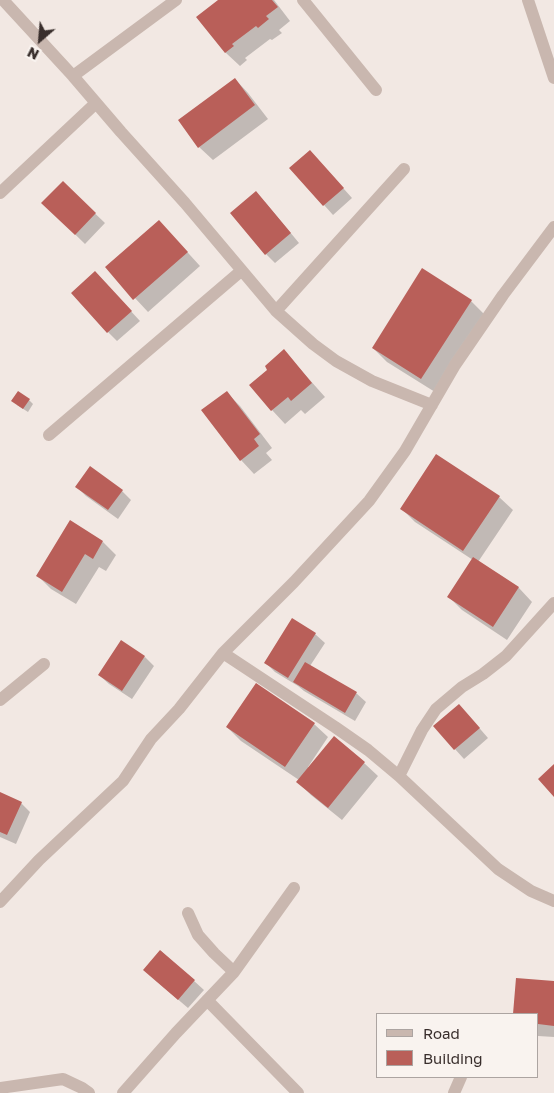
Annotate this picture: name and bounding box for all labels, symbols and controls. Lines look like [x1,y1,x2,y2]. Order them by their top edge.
north arrow [15,15,65,65]
text: N [24,44,42,64]
legend [376,1013,539,1078]
text: Road [423,1024,460,1042]
text: Building [423,1049,483,1067]

